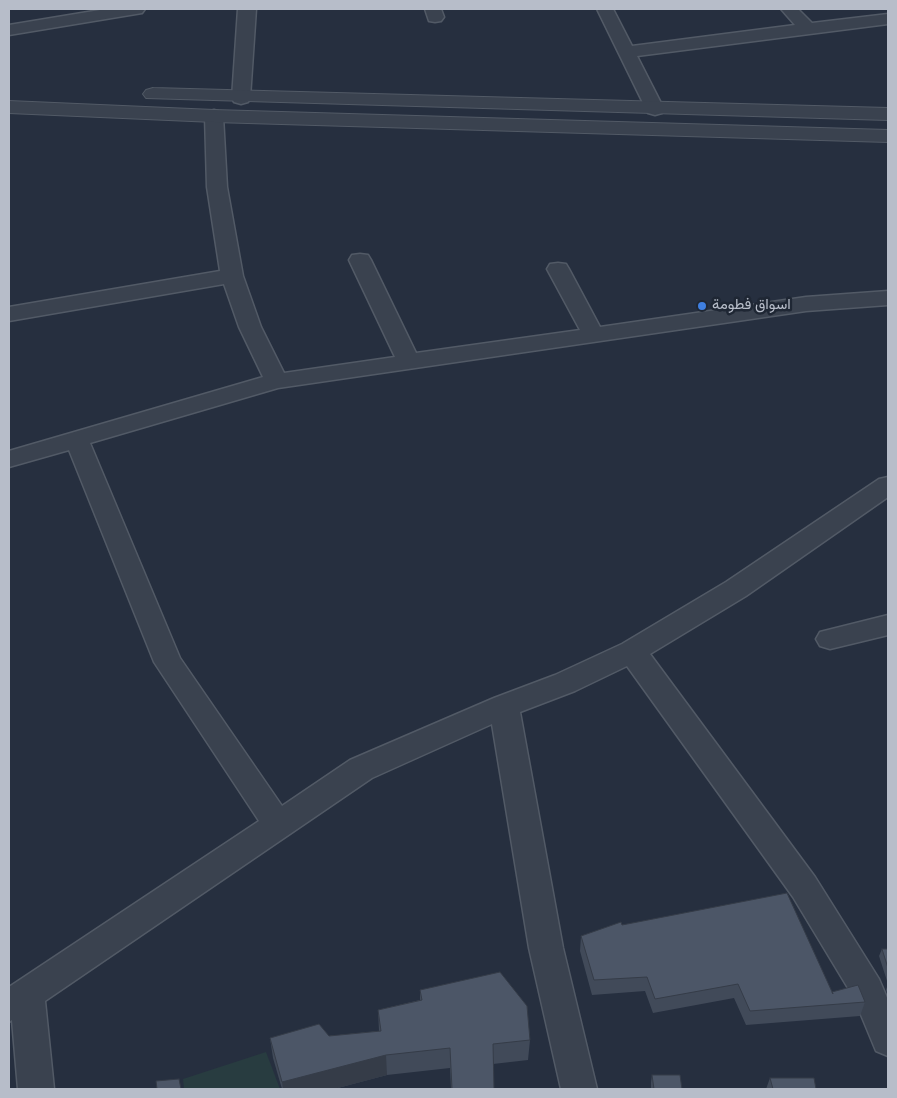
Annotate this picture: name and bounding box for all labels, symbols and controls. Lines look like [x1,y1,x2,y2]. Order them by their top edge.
place label: اسواق فطومة [712,297,791,315]
marker: اسواق فطومة [696,300,708,312]

